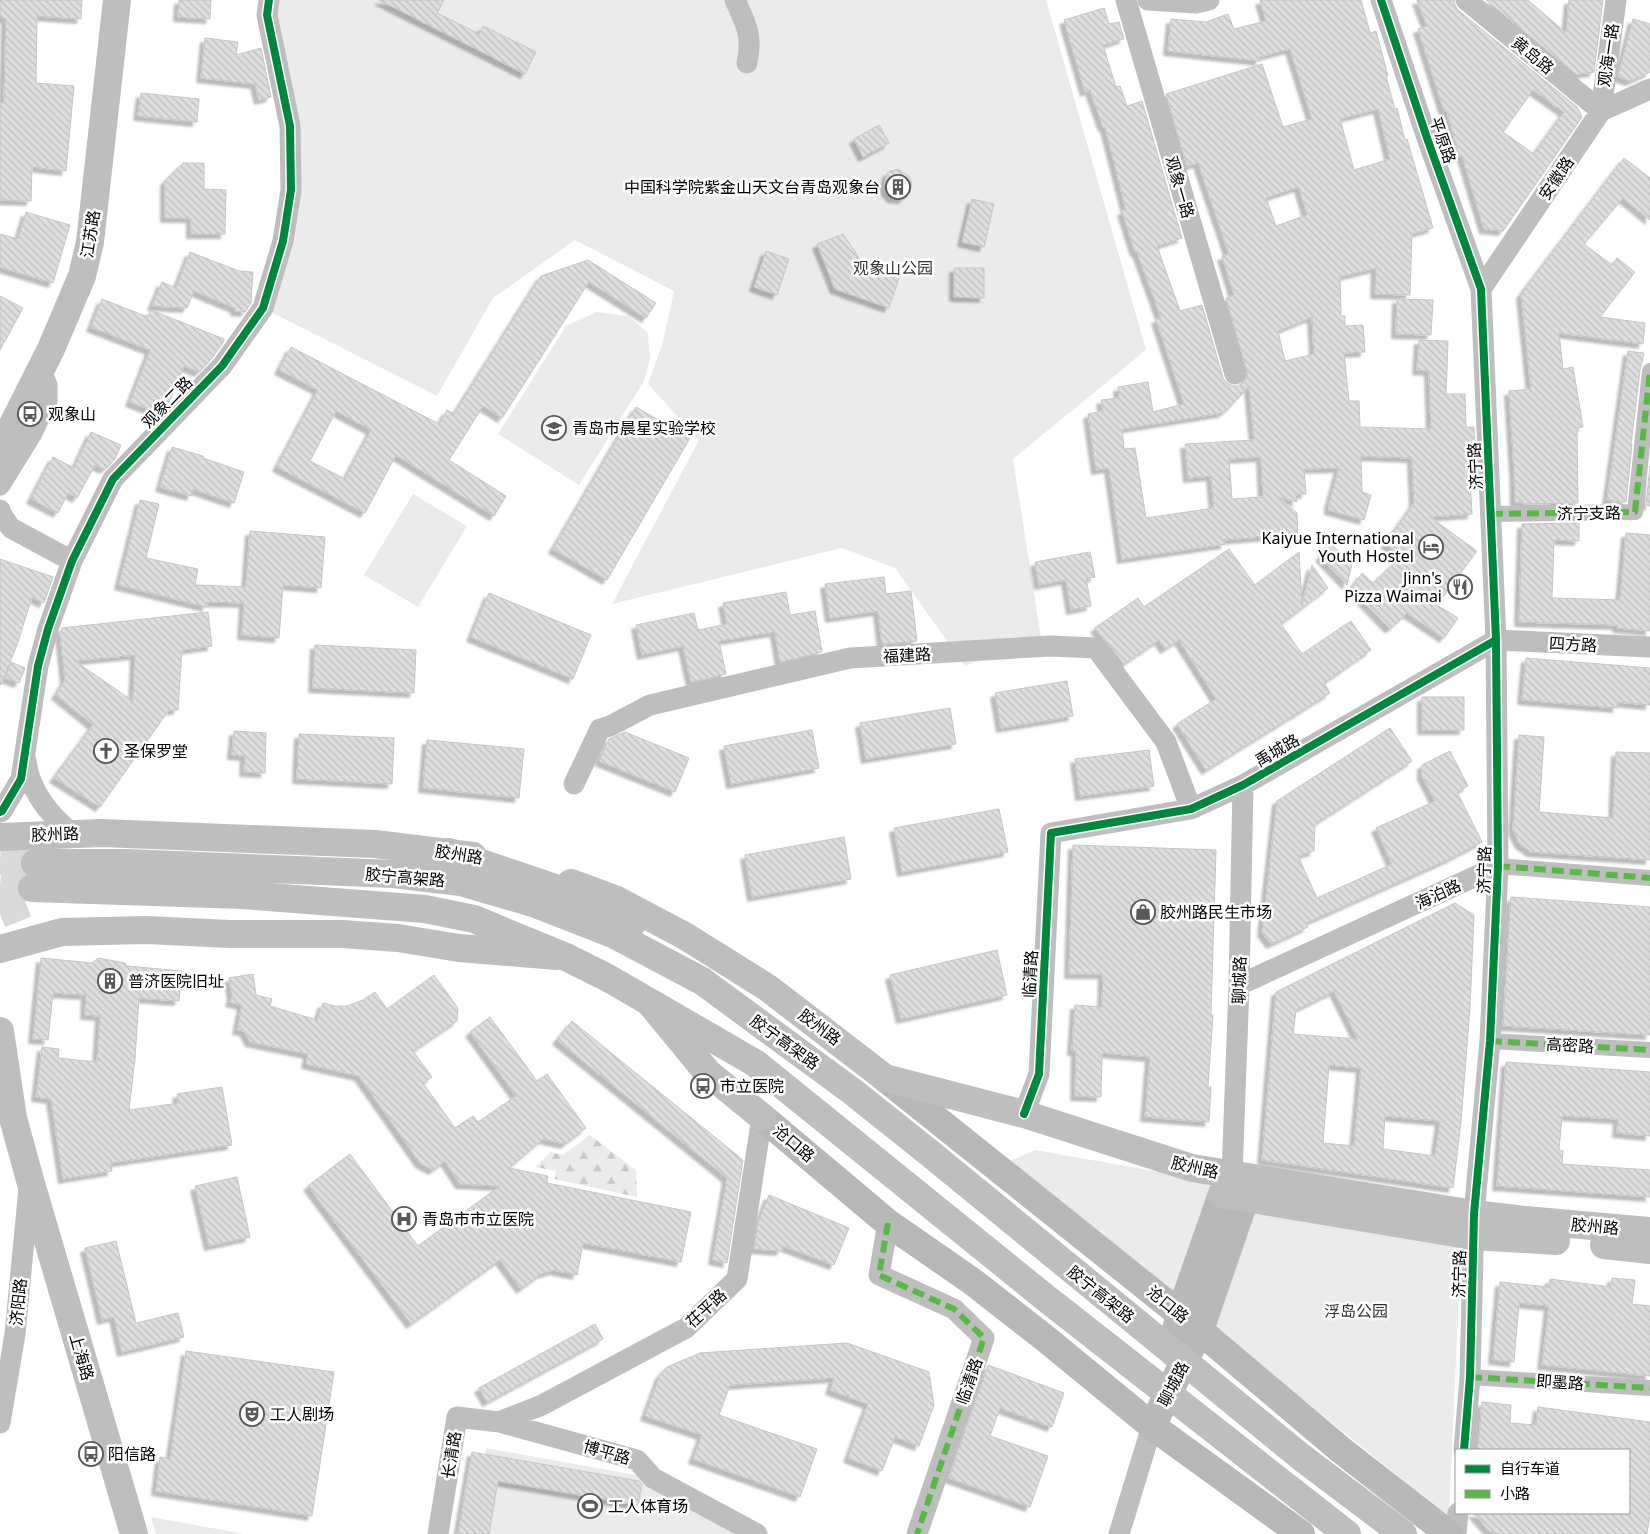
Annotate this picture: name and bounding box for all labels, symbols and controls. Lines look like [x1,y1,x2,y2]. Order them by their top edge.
street label: 观海一路 [1593,22,1623,88]
street label: 黄岛路 [1507,31,1559,79]
street label: 平原路 [1425,114,1461,166]
street label: 安徽路 [1533,152,1579,204]
street label: 观象一路 [1161,153,1199,221]
building icon: 中国科学院紫金山天文台青岛观象台 [885,174,911,200]
place label: 中国科学院紫金山天文台青岛观象台 [624,176,880,198]
street label: 江苏路 [75,209,105,259]
park label: 观象山公园 [853,257,933,279]
street label: 观象二路 [137,371,197,433]
bus stop icon: 观象山 [17,401,43,427]
place label: 观象山 [48,403,96,425]
school or university icon: 青岛市晨星实验学校 [541,415,567,441]
place label: 青岛市晨星实验学校 [572,417,716,439]
street label: 济宁路 [1463,441,1487,491]
street label: 济宁支路 [1557,501,1621,525]
place label: Kaiyue International Youth Hostel [1262,527,1414,567]
hotel icon: Kaiyue International Youth Hostel [1418,534,1444,560]
place label: Jinn's Pizza Waimai [1344,567,1442,607]
restaurant icon: Jinn's Pizza Waimai [1447,574,1473,600]
street label: 四方路 [1548,632,1598,656]
street label: 福建路 [882,643,932,667]
street label: 禹城路 [1251,728,1303,772]
church icon: 圣保罗堂 [93,738,119,764]
place label: 圣保罗堂 [124,740,188,762]
street label: 胶州路 [31,822,79,846]
street label: 胶州路 [434,839,484,869]
street label: 济宁路 [1473,846,1495,894]
street label: 胶宁高架路 [364,863,446,891]
street label: 海泊路 [1412,874,1464,914]
shop icon: 胶州路民生市场 [1130,899,1156,925]
place label: 胶州路民生市场 [1160,901,1272,923]
street label: 临清路 [1018,949,1042,999]
street label: 聊城路 [1227,956,1251,1004]
building icon: 普济医院旧址 [97,968,123,994]
place label: 普济医院旧址 [128,970,224,992]
street label: 胶州路 [794,1004,846,1050]
street label: 胶宁高架路 [746,1010,824,1074]
street label: 高密路 [1545,1033,1595,1057]
bus stop icon: 市立医院 [690,1073,716,1099]
place label: 市立医院 [720,1075,784,1097]
street label: 沧口路 [769,1119,819,1167]
street label: 胶州路 [1169,1151,1221,1183]
hospital icon: 青岛市市立医院 [391,1206,417,1232]
place label: 青岛市市立医院 [422,1208,534,1230]
street label: 胶州路 [1570,1213,1620,1239]
street label: 济宁路 [1448,1250,1470,1298]
street label: 胶宁高架路 [1063,1260,1139,1328]
street label: 济阳路 [5,1277,31,1327]
street label: 沧口路 [1142,1280,1194,1328]
street label: 茌平路 [681,1284,731,1332]
park label: 浮岛公园 [1324,1300,1388,1322]
street label: 上海路 [65,1331,99,1383]
street label: 临清路 [951,1355,987,1407]
street label: 聊城路 [1152,1358,1194,1410]
street label: 即墨路 [1535,1369,1585,1395]
theatre icon: 工人剧场 [239,1401,265,1427]
place label: 工人剧场 [270,1403,334,1425]
street label: 长清路 [436,1430,466,1480]
street label: 博平路 [581,1435,633,1469]
bus stop icon: 阳信路 [78,1441,104,1467]
place label: 阳信路 [108,1443,156,1465]
legend [1455,1449,1630,1514]
text: 自行车道 [1500,1458,1560,1478]
text: 小路 [1500,1483,1530,1503]
sports icon: 工人体育场 [577,1493,603,1519]
place label: 工人体育场 [608,1495,688,1517]

